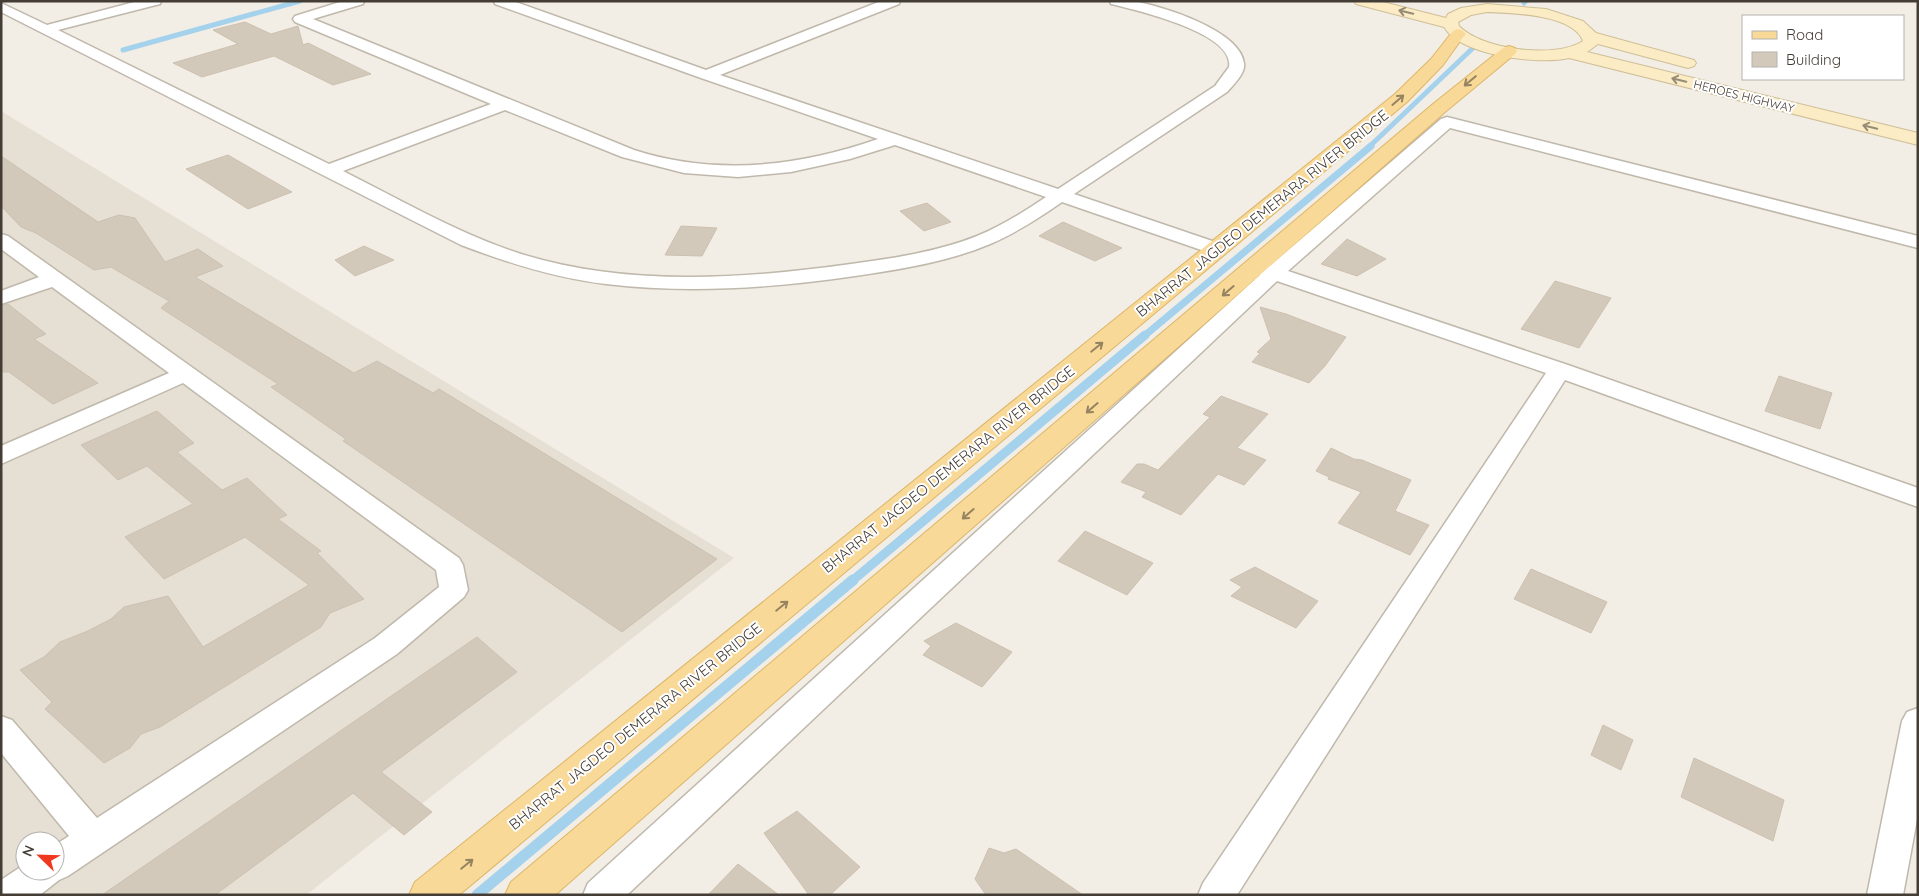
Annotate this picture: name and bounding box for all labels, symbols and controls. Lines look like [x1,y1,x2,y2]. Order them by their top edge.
one-way arrow [1398,7,1414,17]
legend [1742,15,1904,80]
text: Road [1786,25,1823,44]
text: Building [1786,50,1841,69]
one-way arrow [1671,75,1687,84]
one-way arrow [1464,76,1477,87]
street label: HEROES HIGHWAY [1692,76,1796,116]
one-way arrow [1392,94,1405,106]
street label: BHARRAT JAGDEO DEMERARA RIVER BRIDGE [1132,105,1392,321]
one-way arrow [1863,122,1879,131]
one-way arrow [1222,285,1235,297]
one-way arrow [1090,342,1103,353]
street label: BHARRAT JAGDEO DEMERARA RIVER BRIDGE [818,361,1078,577]
one-way arrow [1085,402,1098,414]
one-way arrow [962,508,975,520]
one-way arrow [775,600,788,611]
street label: BHARRAT JAGDEO DEMERARA RIVER BRIDGE [505,618,765,834]
north arrow [15,831,65,881]
text: N [18,843,38,859]
one-way arrow [460,858,473,869]

